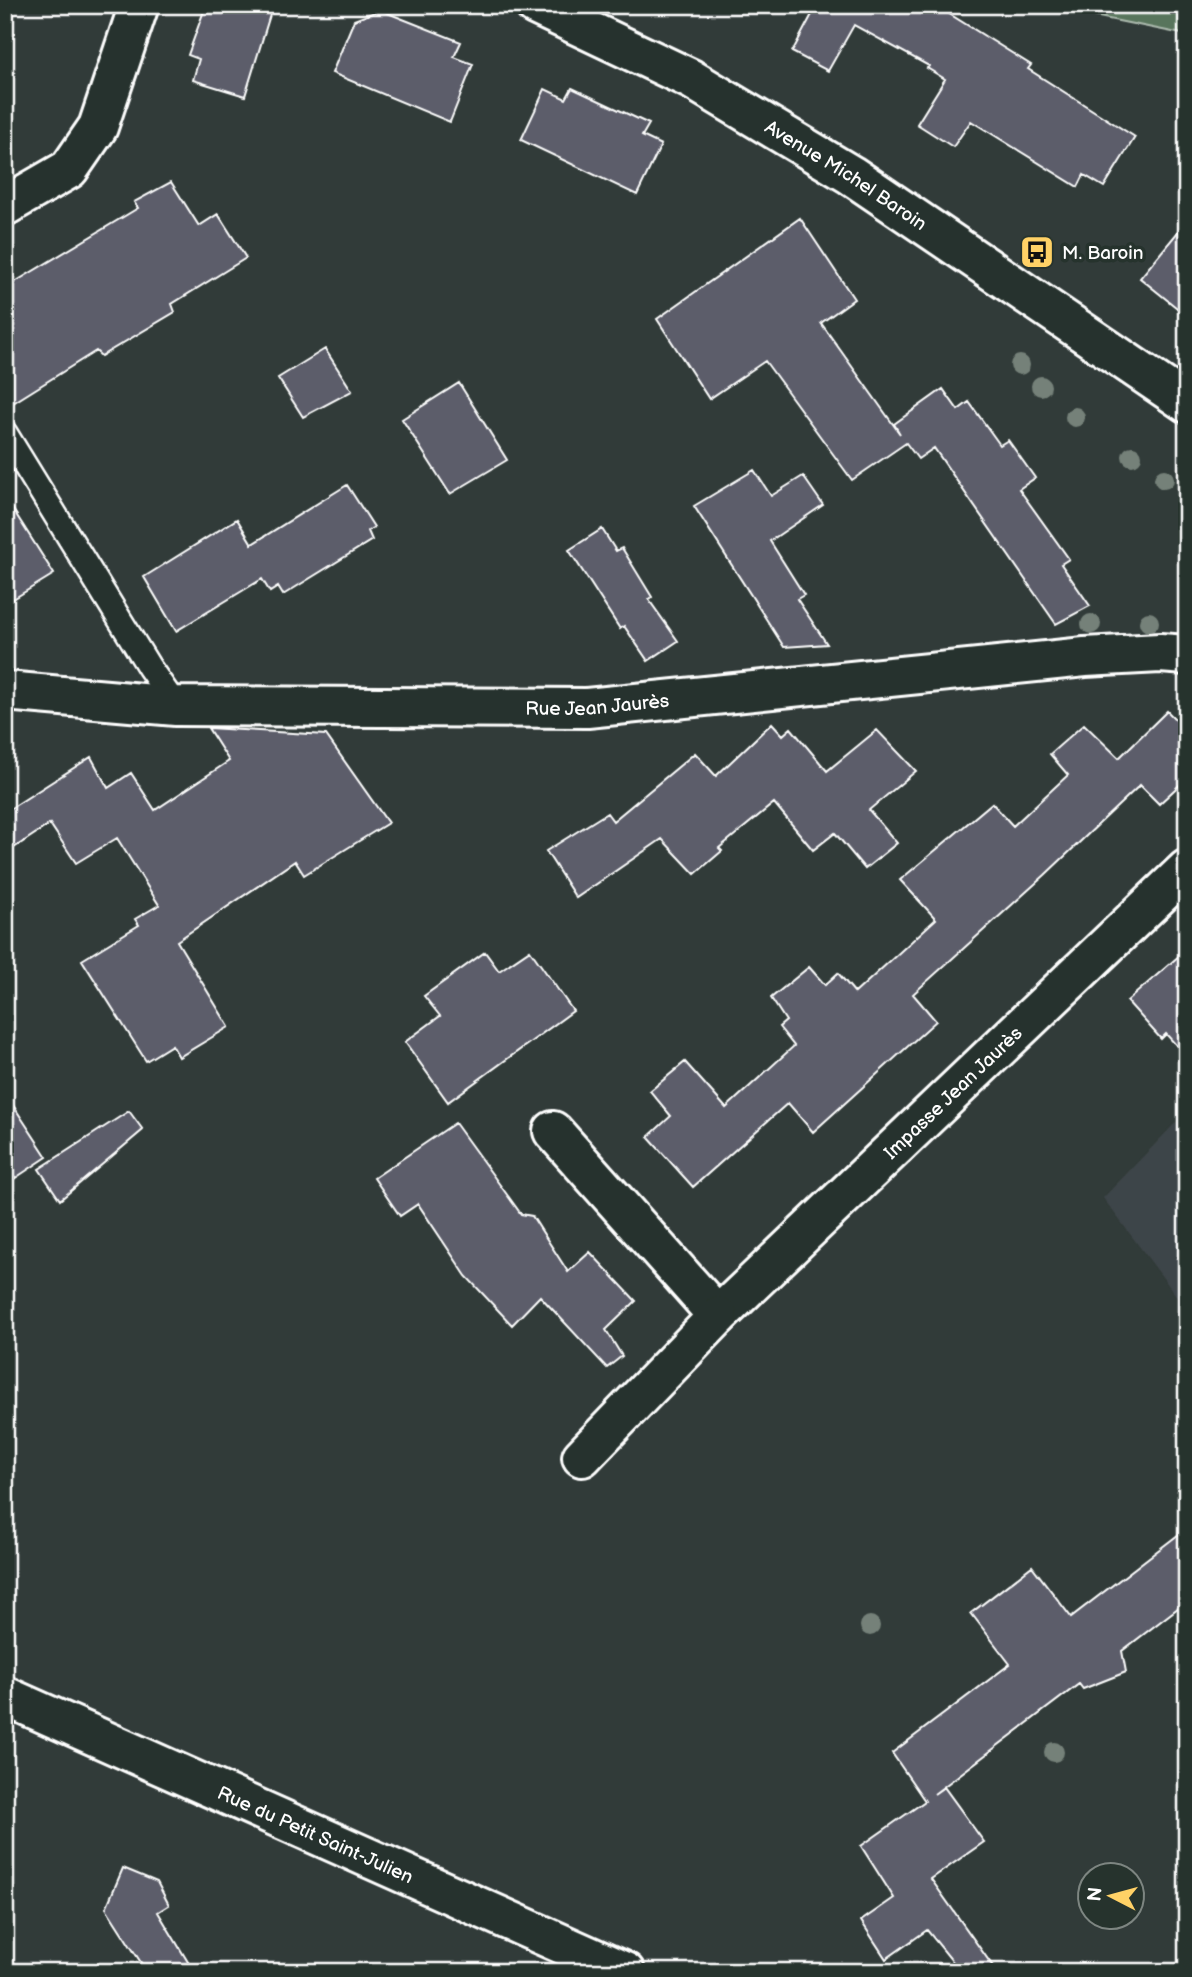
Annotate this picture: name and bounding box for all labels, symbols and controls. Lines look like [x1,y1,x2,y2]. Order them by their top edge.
street label: Avenue Michel Baroin [760,116,931,236]
bus stop icon: M. Baroin [1018,233,1056,271]
place label: M. Baroin [1062,242,1143,265]
street label: Rue Jean Jaurès [525,690,670,721]
street label: Impasse Jean Jaurès [880,1022,1028,1165]
street label: Rue du Petit Saint-Julien [213,1782,417,1889]
north arrow [1076,1862,1146,1932]
text: N [1083,1886,1108,1903]

